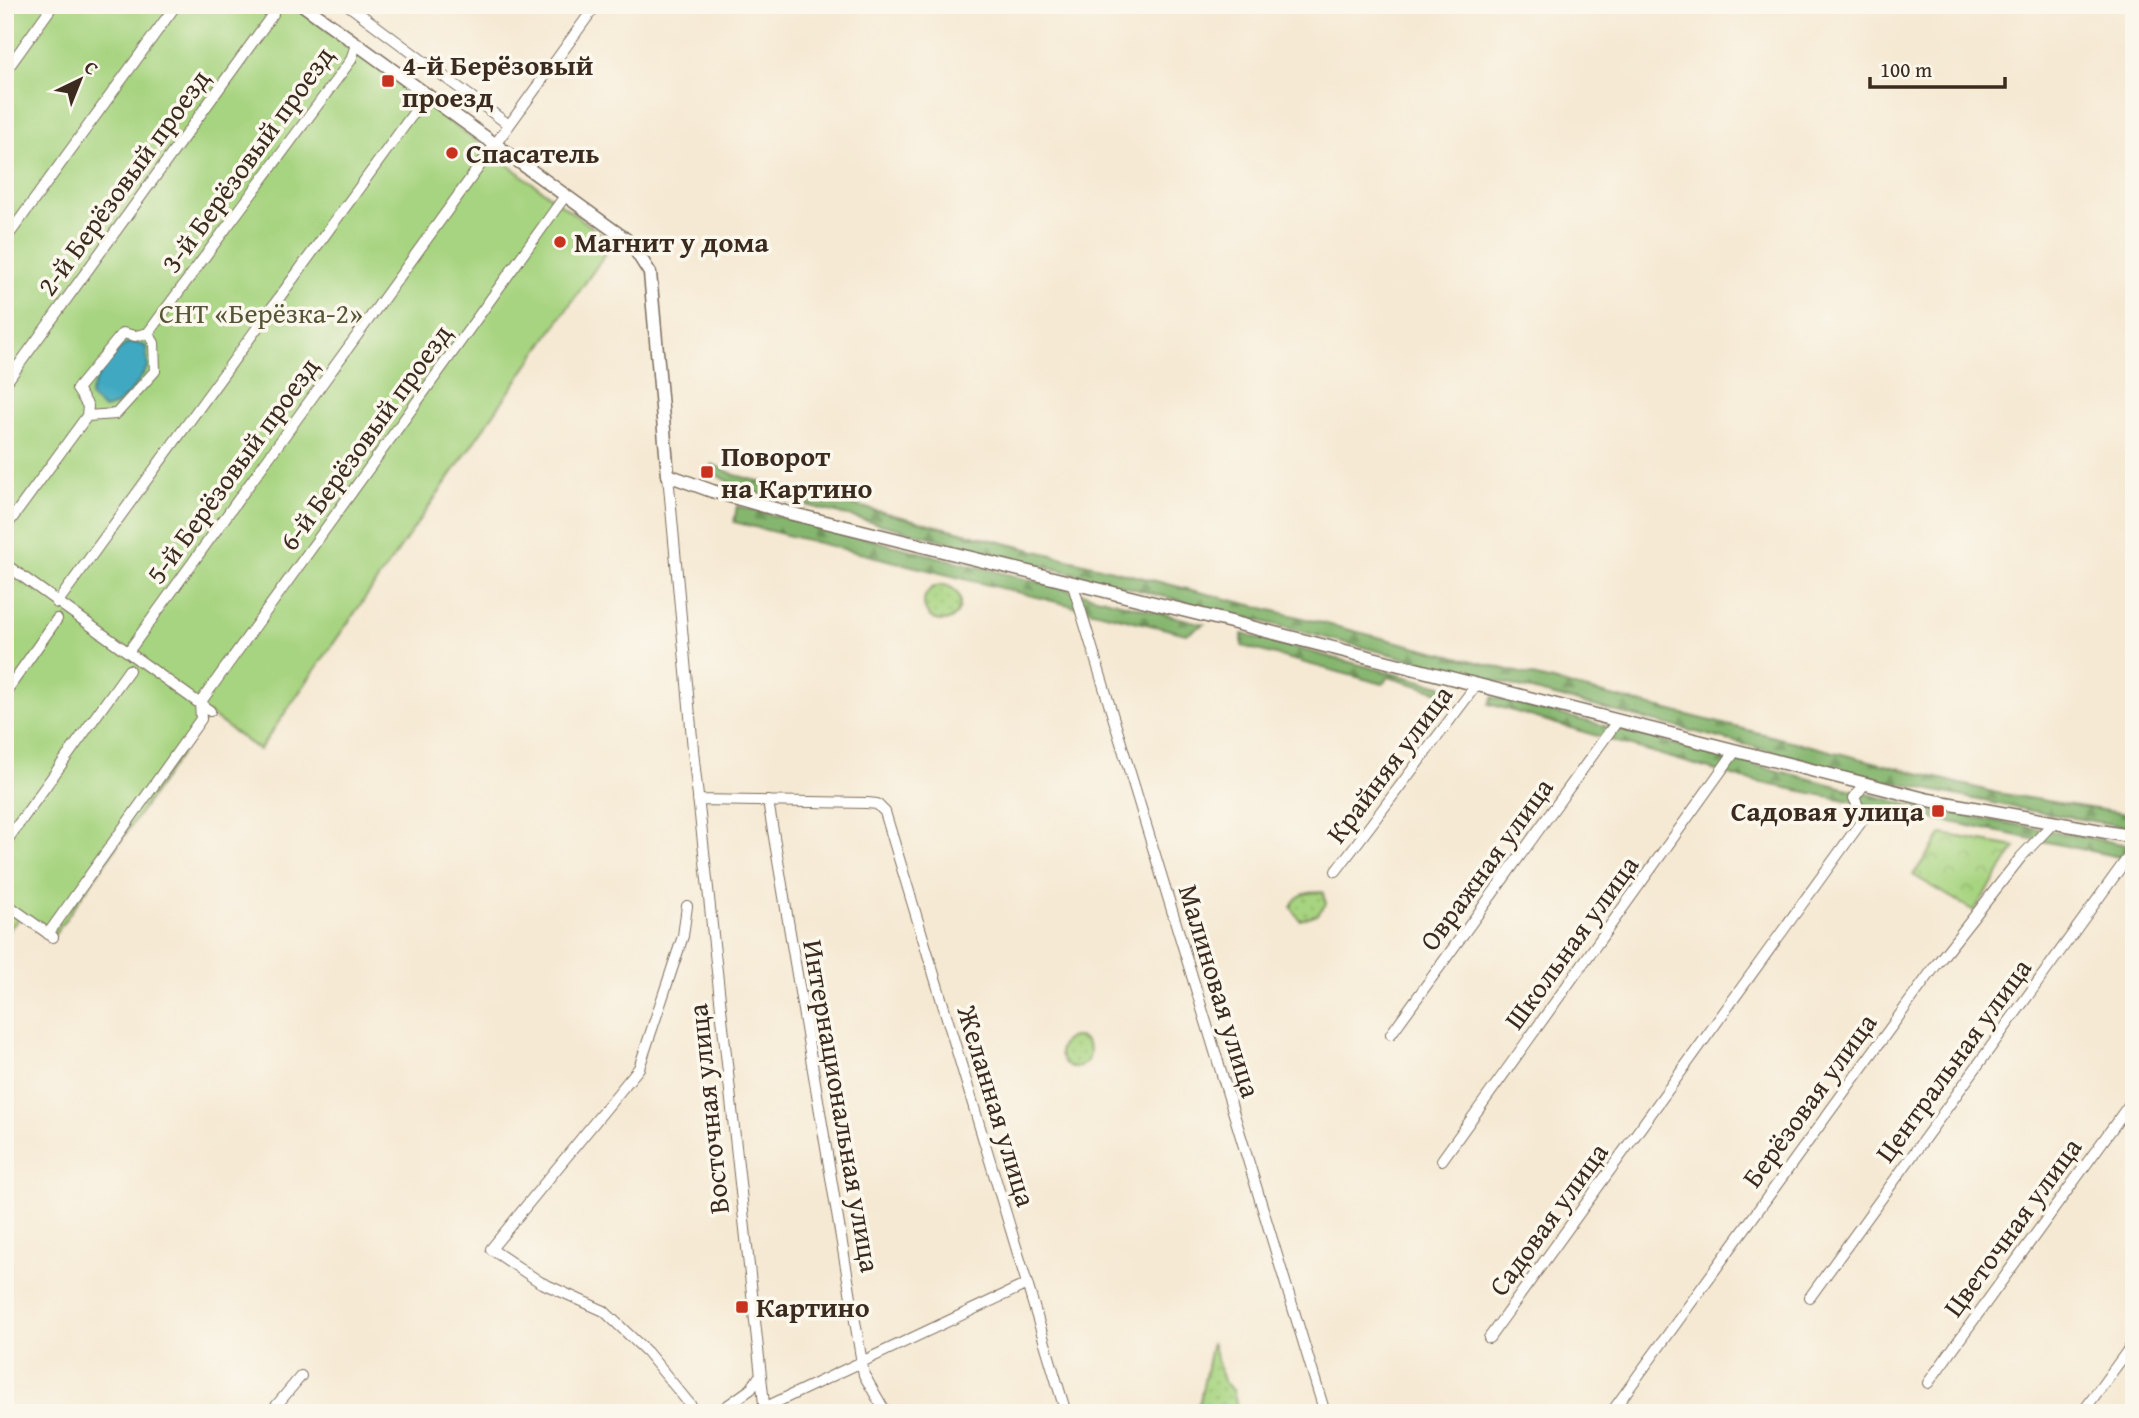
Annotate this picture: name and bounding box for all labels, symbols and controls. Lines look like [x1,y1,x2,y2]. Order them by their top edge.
street label: 3-й Берёзовый проезд [150,37,343,281]
place label: 4-й Берёзовый проезд [402,44,593,117]
north arrow [46,46,116,116]
scale bar [1870,46,2004,90]
text: С [78,54,105,82]
text: 100 m [1880,54,1932,85]
street label: 2-й Берёзовый проезд [26,60,219,304]
marker: 4-й Берёзовый проезд [380,73,396,89]
place label: Спасатель [466,132,600,173]
marker: Спасатель [444,145,460,161]
place label: Магнит у дома [574,221,769,262]
marker: Магнит у дома [552,234,568,250]
park label: СНТ «Берёзка-2» [159,292,363,333]
street label: 6-й Берёзовый проезд [268,315,461,559]
street label: 5-й Берёзовый проезд [135,348,328,592]
place label: Поворот на Картино [721,435,872,508]
marker: Поворот на Картино [699,464,715,480]
street label: Крайняя улица [1315,676,1462,851]
street label: Овражная улица [1409,768,1563,959]
place label: Садовая улица [1731,790,1925,831]
marker: Садовая улица [1930,803,1946,819]
street label: Школьная улица [1493,846,1648,1037]
street label: Малиновая улица [1169,879,1273,1103]
street label: Интернациональная улица [793,936,892,1276]
street label: Центральная улица [1864,949,2041,1170]
street label: Желанная улица [947,999,1048,1212]
street label: Восточная улица [676,1001,739,1216]
street label: Берёзовая улица [1731,1004,1886,1195]
street label: Цветочная улица [1932,1128,2091,1325]
street label: Садовая улица [1478,1133,1618,1304]
place label: Картино [756,1286,870,1327]
marker: Картино [734,1299,750,1315]

